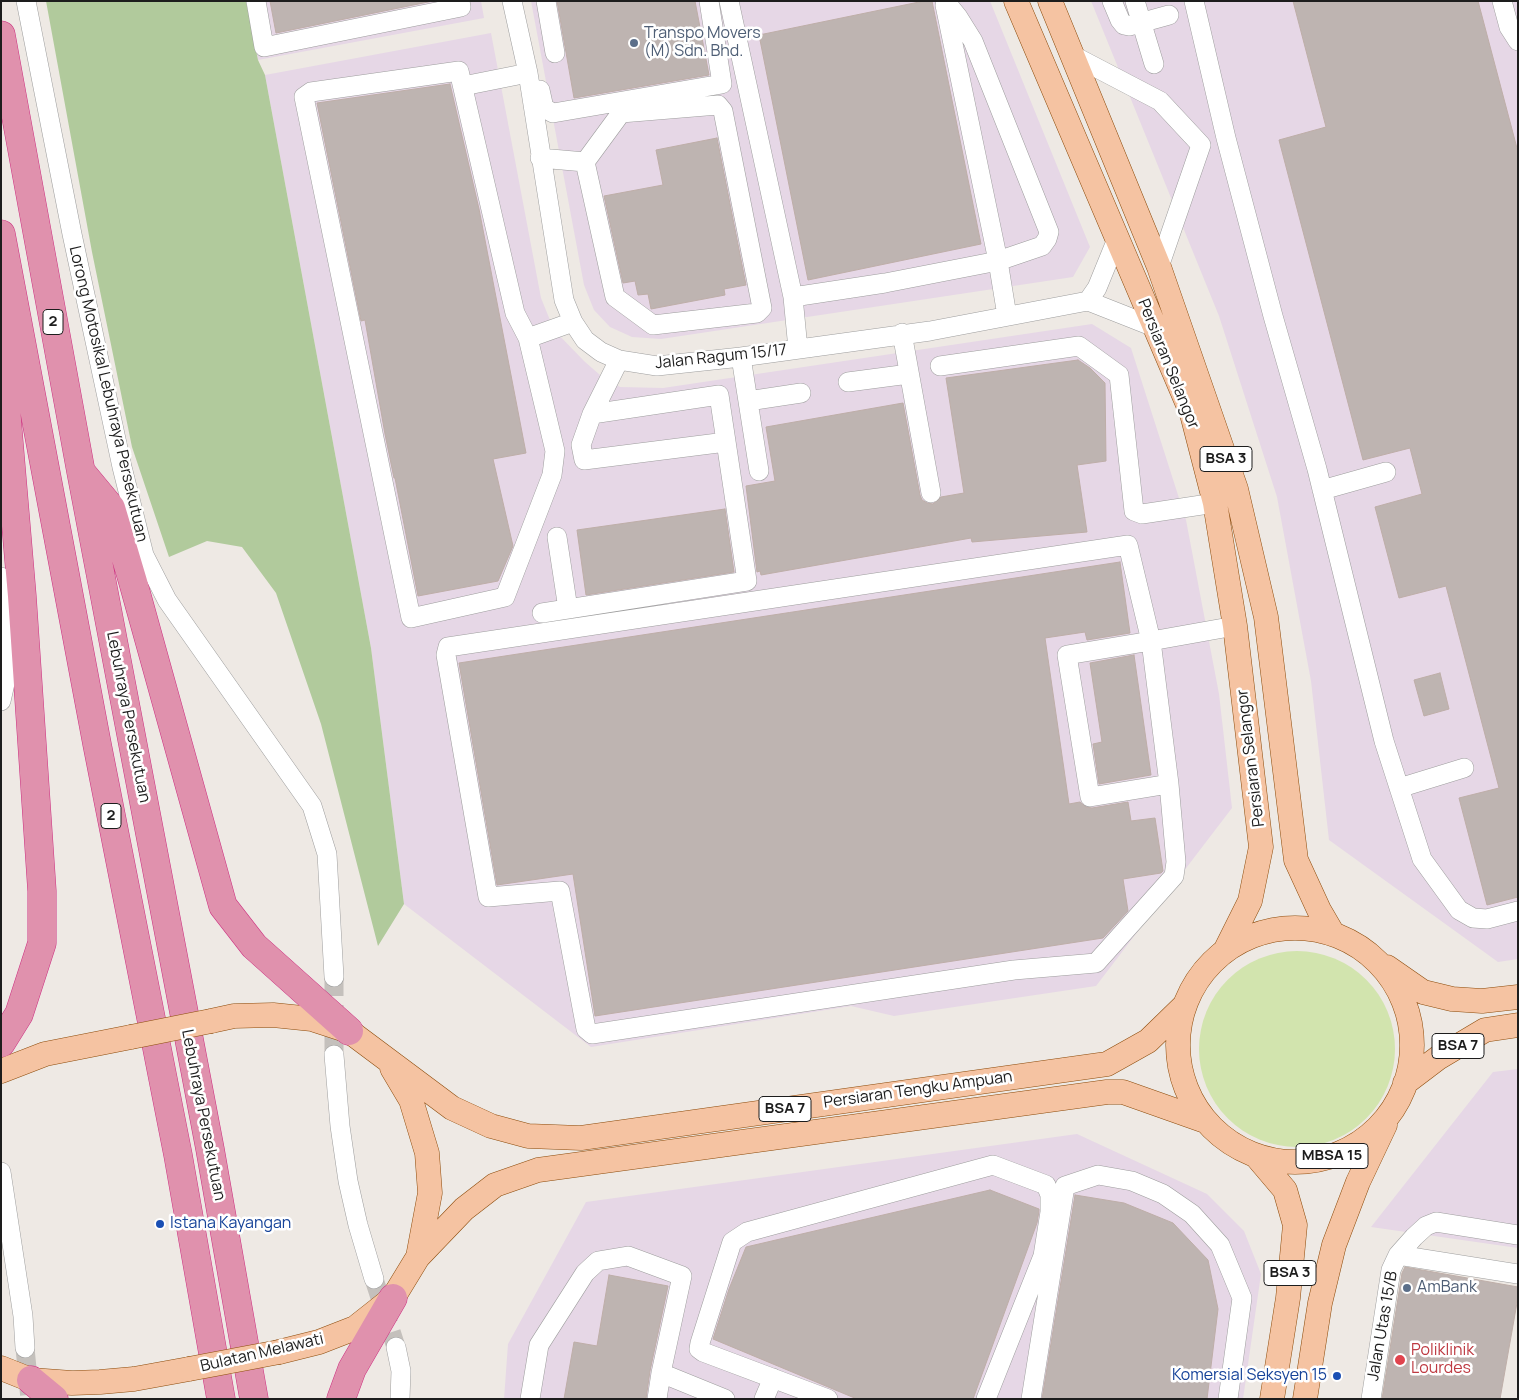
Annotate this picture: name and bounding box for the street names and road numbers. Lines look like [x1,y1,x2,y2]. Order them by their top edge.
street label: Lorong Motosikal Lebuhraya Persekutuan [65,244,151,544]
street label: Persiaran Selangor [1133,296,1203,432]
road number: 2 [43,310,63,334]
street label: Jalan Ragum 15/17 [654,341,788,373]
road number: BSA 3 [1200,446,1252,472]
street label: Lebuhraya Persekutuan [102,630,154,804]
street label: Persiaran Selangor [1233,688,1269,828]
road number: 2 [101,804,121,828]
street label: Lebuhraya Persekutuan [177,1028,229,1202]
road number: BSA 7 [1432,1034,1484,1058]
street label: Persiaran Tengku Ampuan [822,1067,1014,1113]
road number: BSA 7 [759,1096,811,1122]
road number: MBSA 15 [1296,1144,1368,1168]
road number: BSA 3 [1264,1260,1316,1286]
street label: Jalan Utas 15/B [1364,1270,1402,1382]
street label: Bulatan Melawati [199,1329,325,1377]

